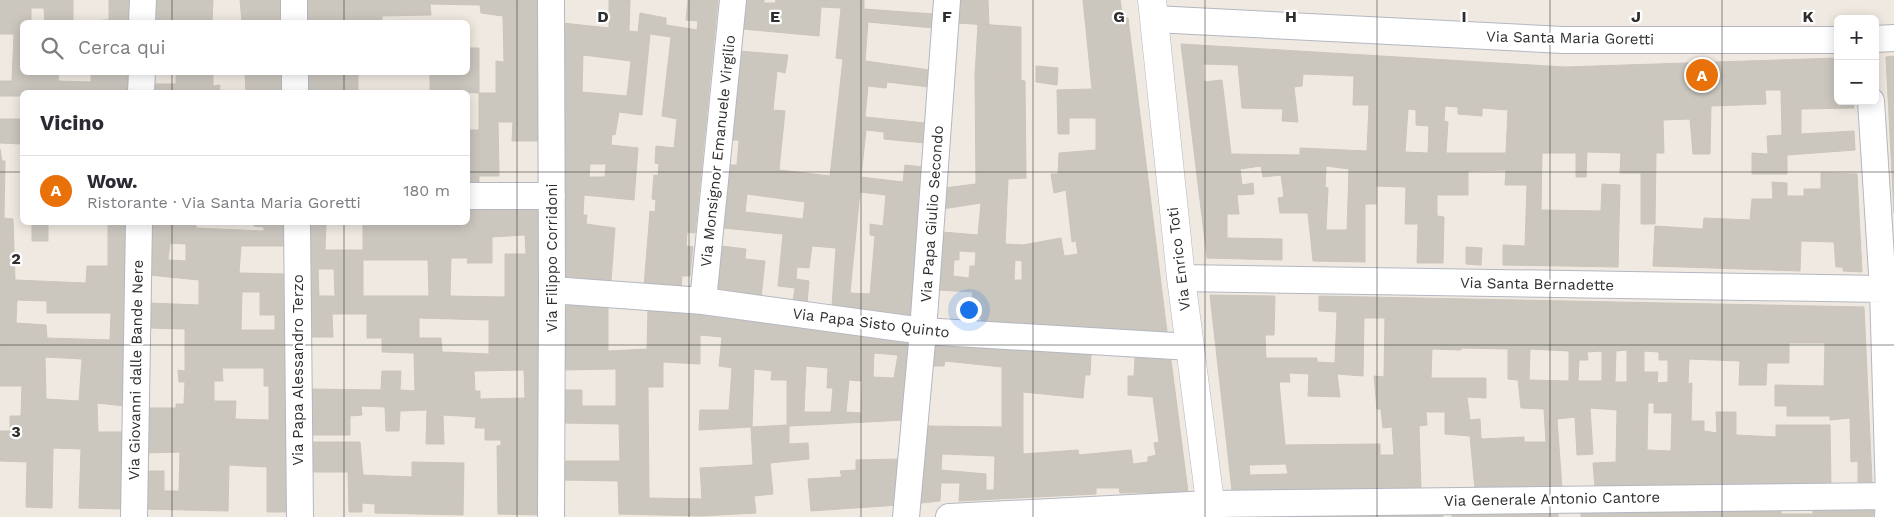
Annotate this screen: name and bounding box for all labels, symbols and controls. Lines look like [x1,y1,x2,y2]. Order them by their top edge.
text: D [597,7,609,26]
text: E [770,7,780,26]
text: F [942,7,952,26]
text: G [1113,7,1125,26]
text: H [1285,7,1297,26]
text: I [1461,7,1467,26]
text: J [1631,7,1641,26]
text: K [1802,7,1814,26]
map controls [1834,15,1879,105]
button: + [1834,15,1879,60]
search box [20,20,470,75]
street label: Via Santa Maria Goretti [1486,28,1654,48]
icon: search [38,34,66,62]
street label: Via Monsignor Emanuele Virgilio [697,34,739,268]
text: Cerca qui [78,36,166,59]
pin: A [1686,56,1718,94]
button: − [1834,60,1879,105]
text: Vicino [40,110,104,135]
street label: Via Papa Giulio Secondo [917,125,947,303]
text: Wow. [87,170,138,193]
text: A [51,181,61,200]
text: 180 m [403,181,450,200]
street label: Via Filippo Corridoni [543,184,561,332]
text: Ristorante · Via Santa Maria Goretti [87,193,361,212]
street label: Via Enrico Toti [1164,206,1194,312]
text: 2 [11,249,21,268]
street label: Via Giovanni dalle Bande Nere [125,260,147,480]
street label: Via Papa Alessandro Terzo [289,274,307,466]
street label: Via Santa Bernadette [1460,274,1614,294]
your location [956,297,982,323]
street label: Via Papa Sisto Quinto [791,304,951,342]
text: 3 [11,422,21,441]
street label: Via Generale Antonio Cantore [1444,488,1660,510]

